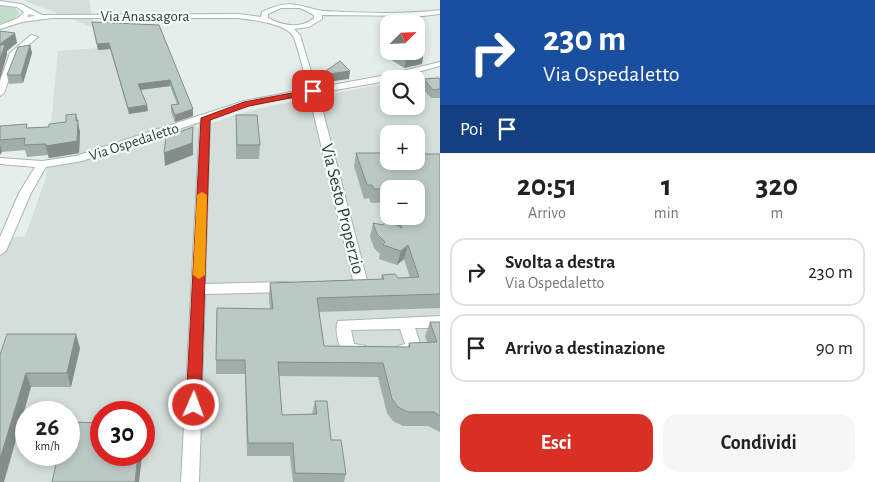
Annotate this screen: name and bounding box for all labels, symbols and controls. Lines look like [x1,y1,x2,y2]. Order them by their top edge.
street label: Via Anassagora [101,9,189,24]
north arrow [380,15,425,60]
map controls [380,15,425,225]
icon: right [460,20,525,85]
text: 230 m [543,22,626,57]
text: Via Ospedaletto [543,63,680,85]
pin [292,70,334,112]
button: search [380,70,425,115]
icon: arrive [299,77,327,105]
icon: arrive [493,115,521,143]
street label: Via Ospedaletto [87,120,181,164]
text: Poi [460,120,483,139]
button: + [380,125,425,170]
street label: Via Sesto Properzio [317,142,367,276]
text: 20:51 [517,171,577,201]
text: 1 [661,171,672,201]
text: 320 [756,171,798,201]
button: − [380,180,425,225]
text: Arrivo [528,205,566,221]
text: min [654,205,679,221]
text: m [770,205,783,221]
text: Svolta a destra [505,253,615,272]
icon: right [462,258,490,286]
text: 230 m [808,263,853,282]
text: Via Ospedaletto [505,275,604,291]
icon: arrive [462,334,490,362]
text: Arrivo a destinazione [505,339,665,358]
text: 90 m [816,339,853,358]
position arrow [167,378,219,430]
speed limit sign: 30 [90,401,155,466]
button: Esci [460,414,653,472]
button: Condividi [663,414,855,472]
text: 26 [36,415,59,440]
text: km/h [35,440,60,452]

